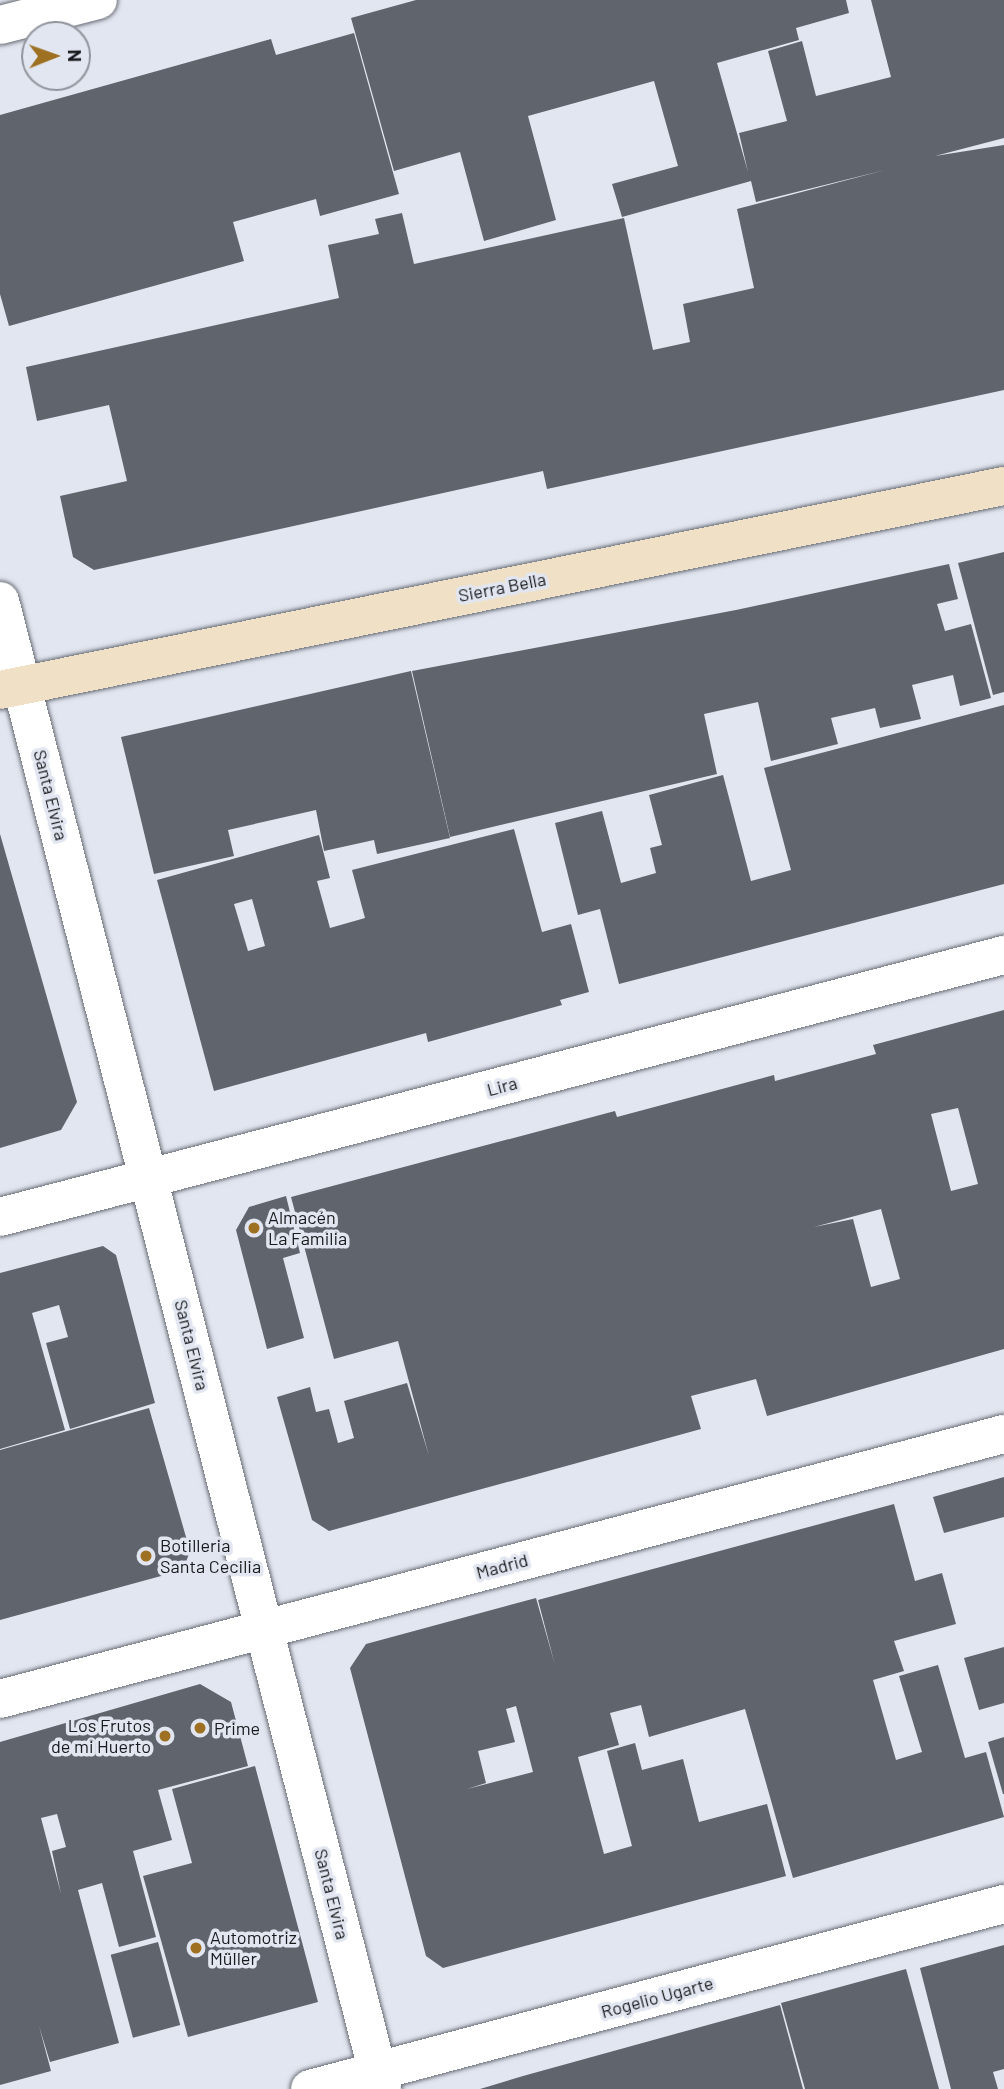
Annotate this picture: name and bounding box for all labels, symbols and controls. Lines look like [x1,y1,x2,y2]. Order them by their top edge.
north arrow [21,21,91,91]
text: N [64,49,87,62]
street label: Sierra Bella [456,568,548,606]
street label: Santa Elvira [29,747,73,843]
street label: Lira [484,1072,520,1100]
place label: Almacén La Familia [268,1207,347,1250]
marker: Almacén La Familia [246,1220,262,1236]
street label: Santa Elvira [170,1297,214,1393]
place label: Botilleria Santa Cecilia [160,1535,261,1578]
marker: Botilleria Santa Cecilia [138,1548,154,1564]
street label: Madrid [474,1549,530,1583]
place label: Los Frutos de mi Huerto [51,1715,151,1758]
place label: Prime [214,1717,260,1739]
marker: Prime [192,1720,208,1736]
marker: Los Frutos de mi Huerto [157,1728,173,1744]
street label: Santa Elvira [310,1846,354,1942]
place label: Automotriz Müller [210,1927,297,1969]
marker: Automotriz Müller [188,1940,204,1956]
street label: Rogelio Ugarte [599,1972,715,2022]

